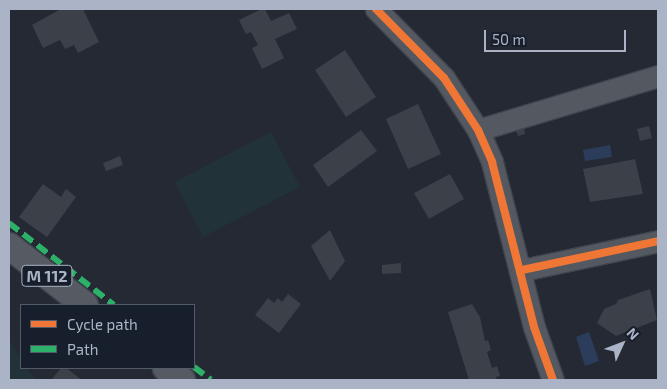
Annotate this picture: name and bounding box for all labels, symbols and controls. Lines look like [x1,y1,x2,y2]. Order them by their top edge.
scale bar [487,20,630,52]
text: 50 m [492,30,526,48]
road number: M 112 [21,262,73,290]
legend [20,304,195,369]
text: Cycle path [67,315,138,333]
north arrow [597,319,647,369]
text: N [624,324,643,343]
text: Path [67,340,98,358]

